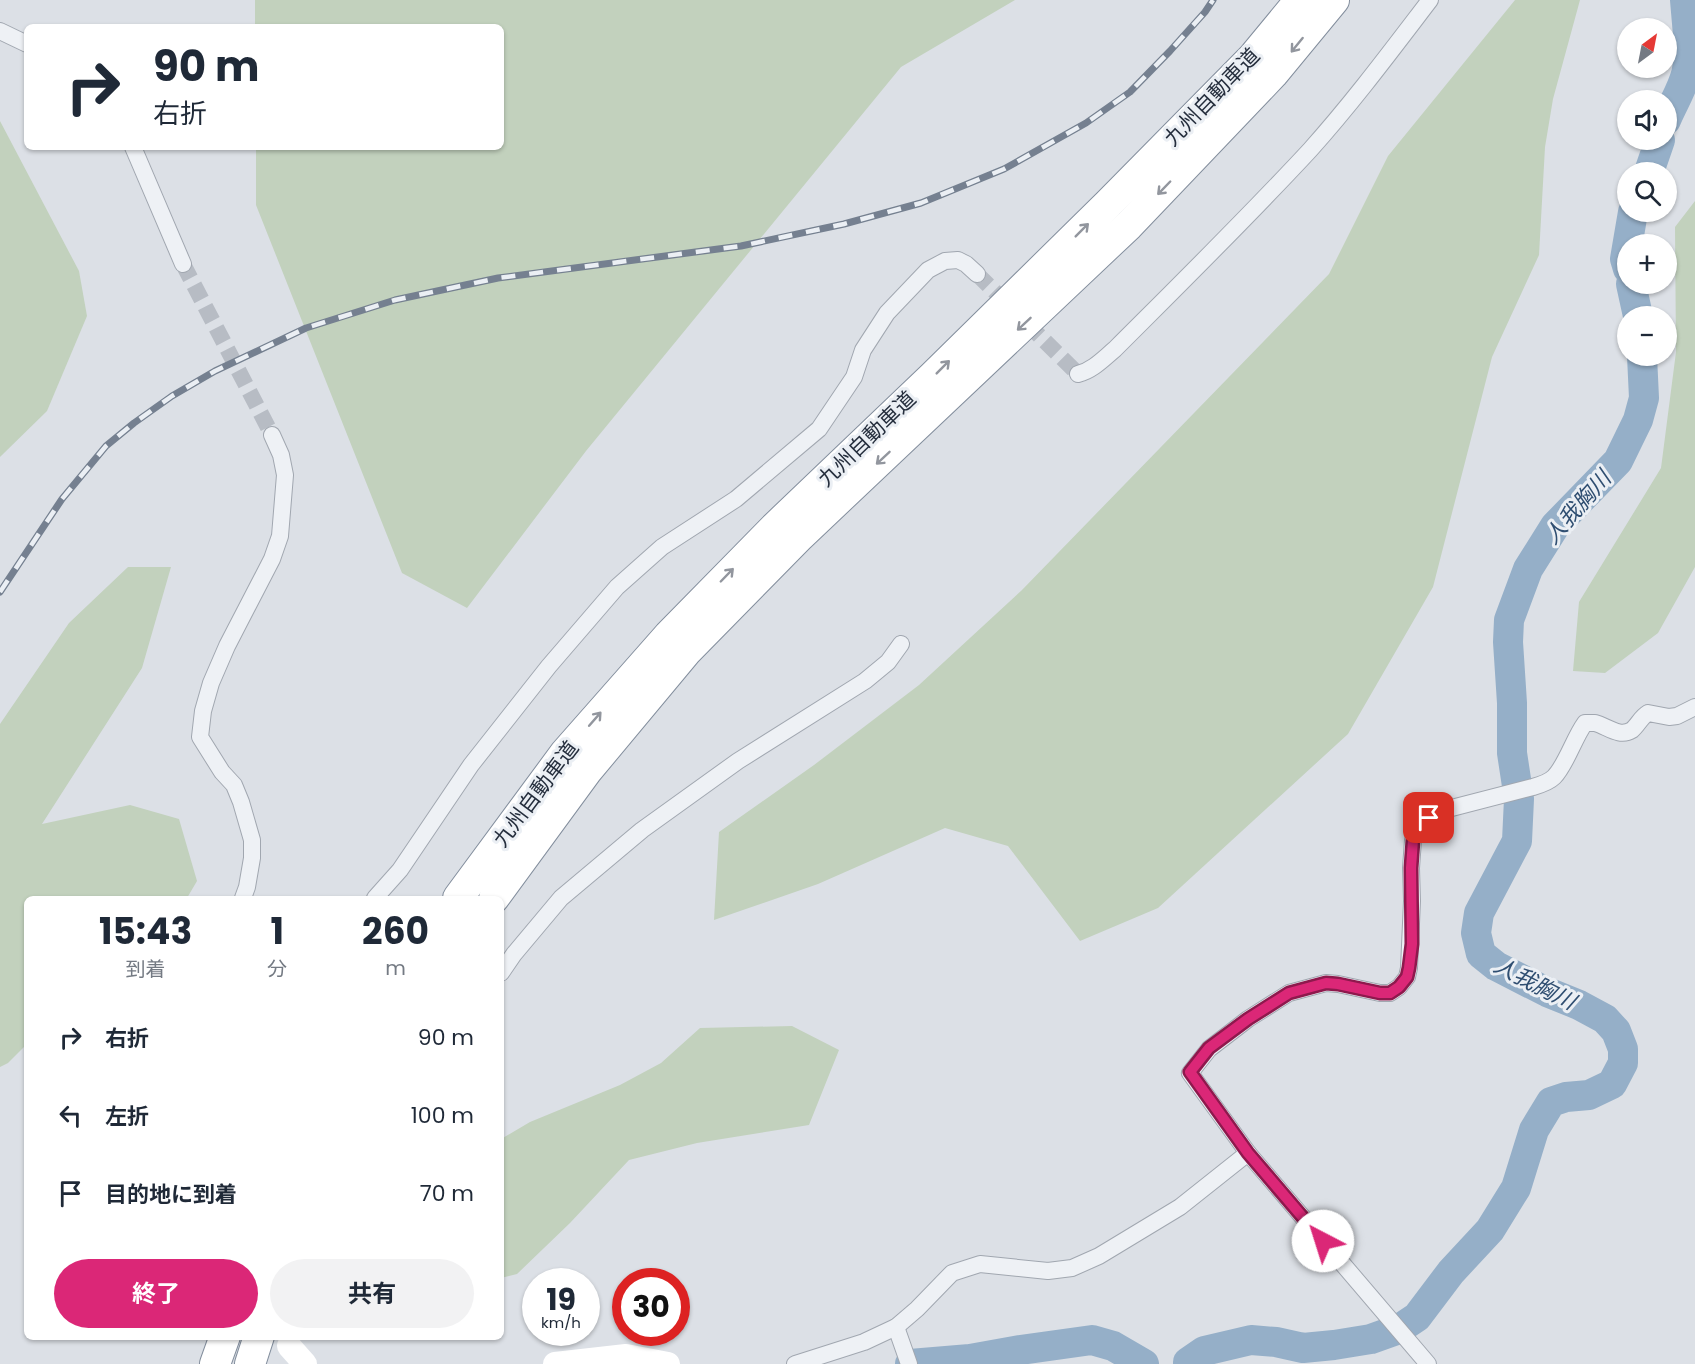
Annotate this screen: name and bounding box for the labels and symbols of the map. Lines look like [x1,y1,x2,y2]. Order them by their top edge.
north arrow [1617,18,1677,78]
one-way arrow [1290,37,1303,53]
street label: 九州自動車道 [1157,41,1266,152]
one-way arrow [1157,180,1171,195]
one-way arrow [1074,223,1089,237]
one-way arrow [1017,317,1032,331]
one-way arrow [935,359,950,374]
street label: 九州自動車道 [811,384,922,493]
one-way arrow [875,451,890,465]
water label: 人我胸川 [1537,462,1619,551]
one-way arrow [720,568,735,583]
one-way arrow [588,712,602,727]
street label: 九州自動車道 [486,735,585,853]
pin [1403,792,1454,843]
water label: 人我胸川 [1489,950,1583,1018]
position arrow [1291,1209,1355,1273]
speed limit sign: 30 [612,1268,690,1346]

